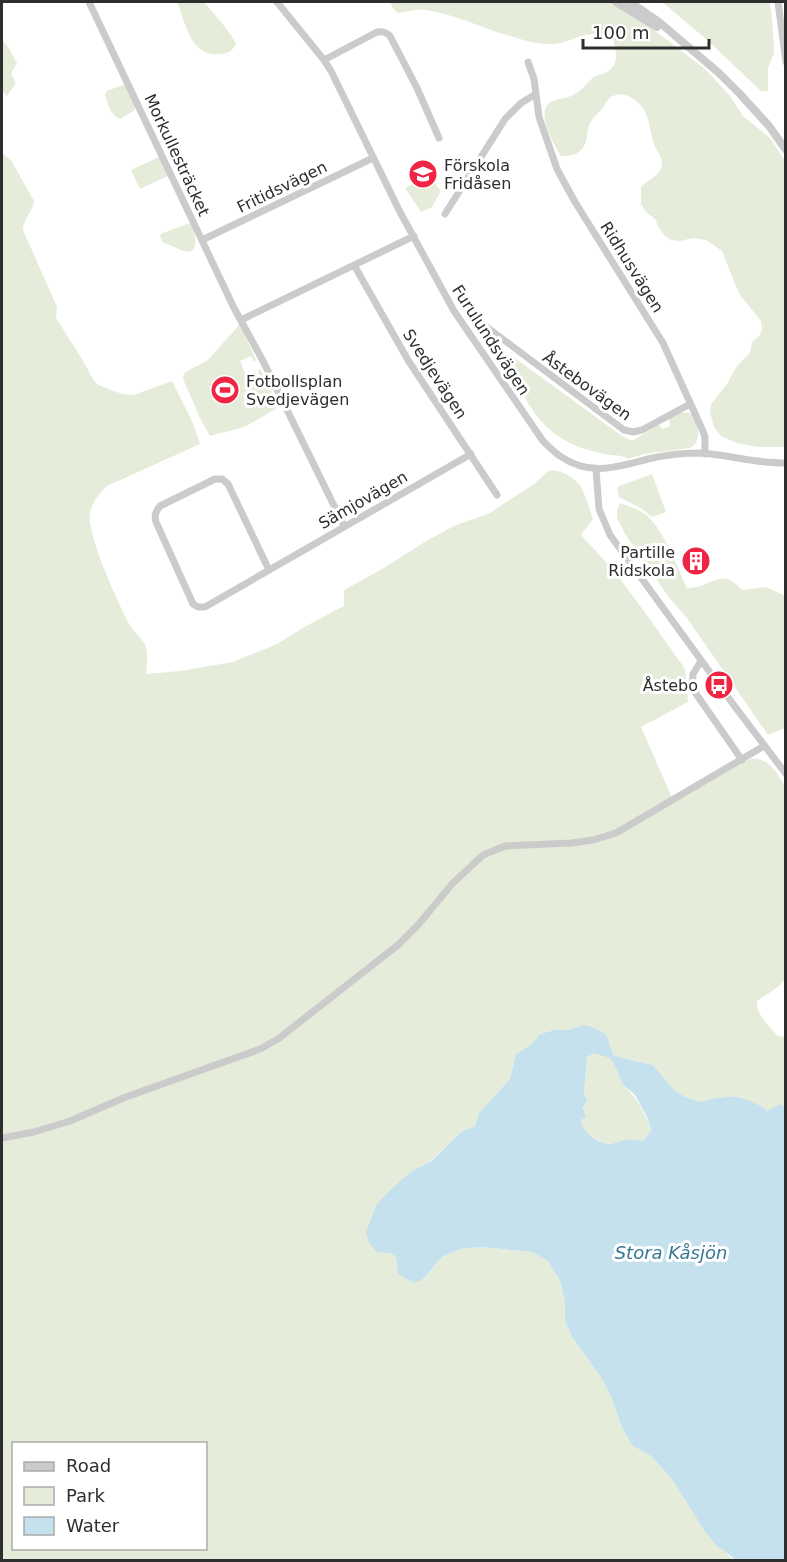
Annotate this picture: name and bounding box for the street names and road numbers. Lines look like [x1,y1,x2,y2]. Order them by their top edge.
street label: Morkullesträcket [140,91,214,219]
street label: Fritidsvägen [234,157,330,217]
street label: Ridhusvägen [596,218,668,316]
street label: Furulundsvägen [448,281,534,399]
street label: Svedjevägen [399,325,471,423]
street label: Åstebovägen [539,348,635,424]
street label: Sämjovägen [315,467,411,533]

